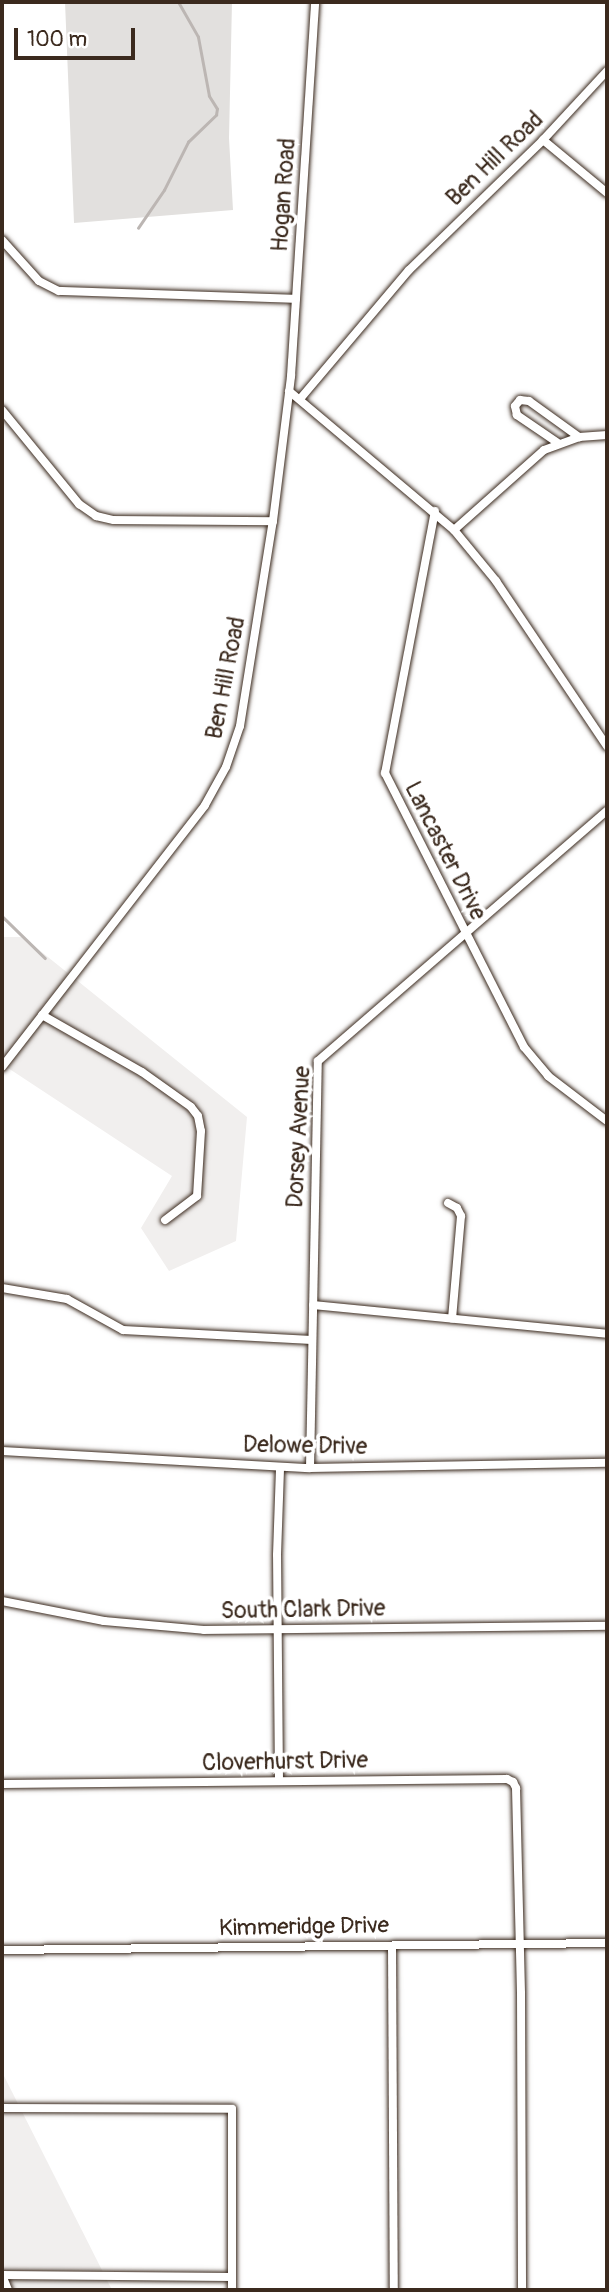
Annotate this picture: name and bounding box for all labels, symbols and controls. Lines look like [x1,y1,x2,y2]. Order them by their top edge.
scale bar [18,14,138,58]
text: 100 m [27,26,87,53]
street label: Ben Hill Road [441,106,549,212]
street label: Hogan Road [266,137,302,253]
street label: Ben Hill Road [201,614,251,742]
street label: Lancaster Drive [398,777,492,925]
street label: Dorsey Avenue [282,1065,316,1209]
street label: Delowe Drive [243,1431,367,1461]
street label: South Clark Drive [220,1595,386,1625]
street label: Cloverhurst Drive [202,1747,368,1777]
street label: Kimmeridge Drive [219,1912,389,1942]

